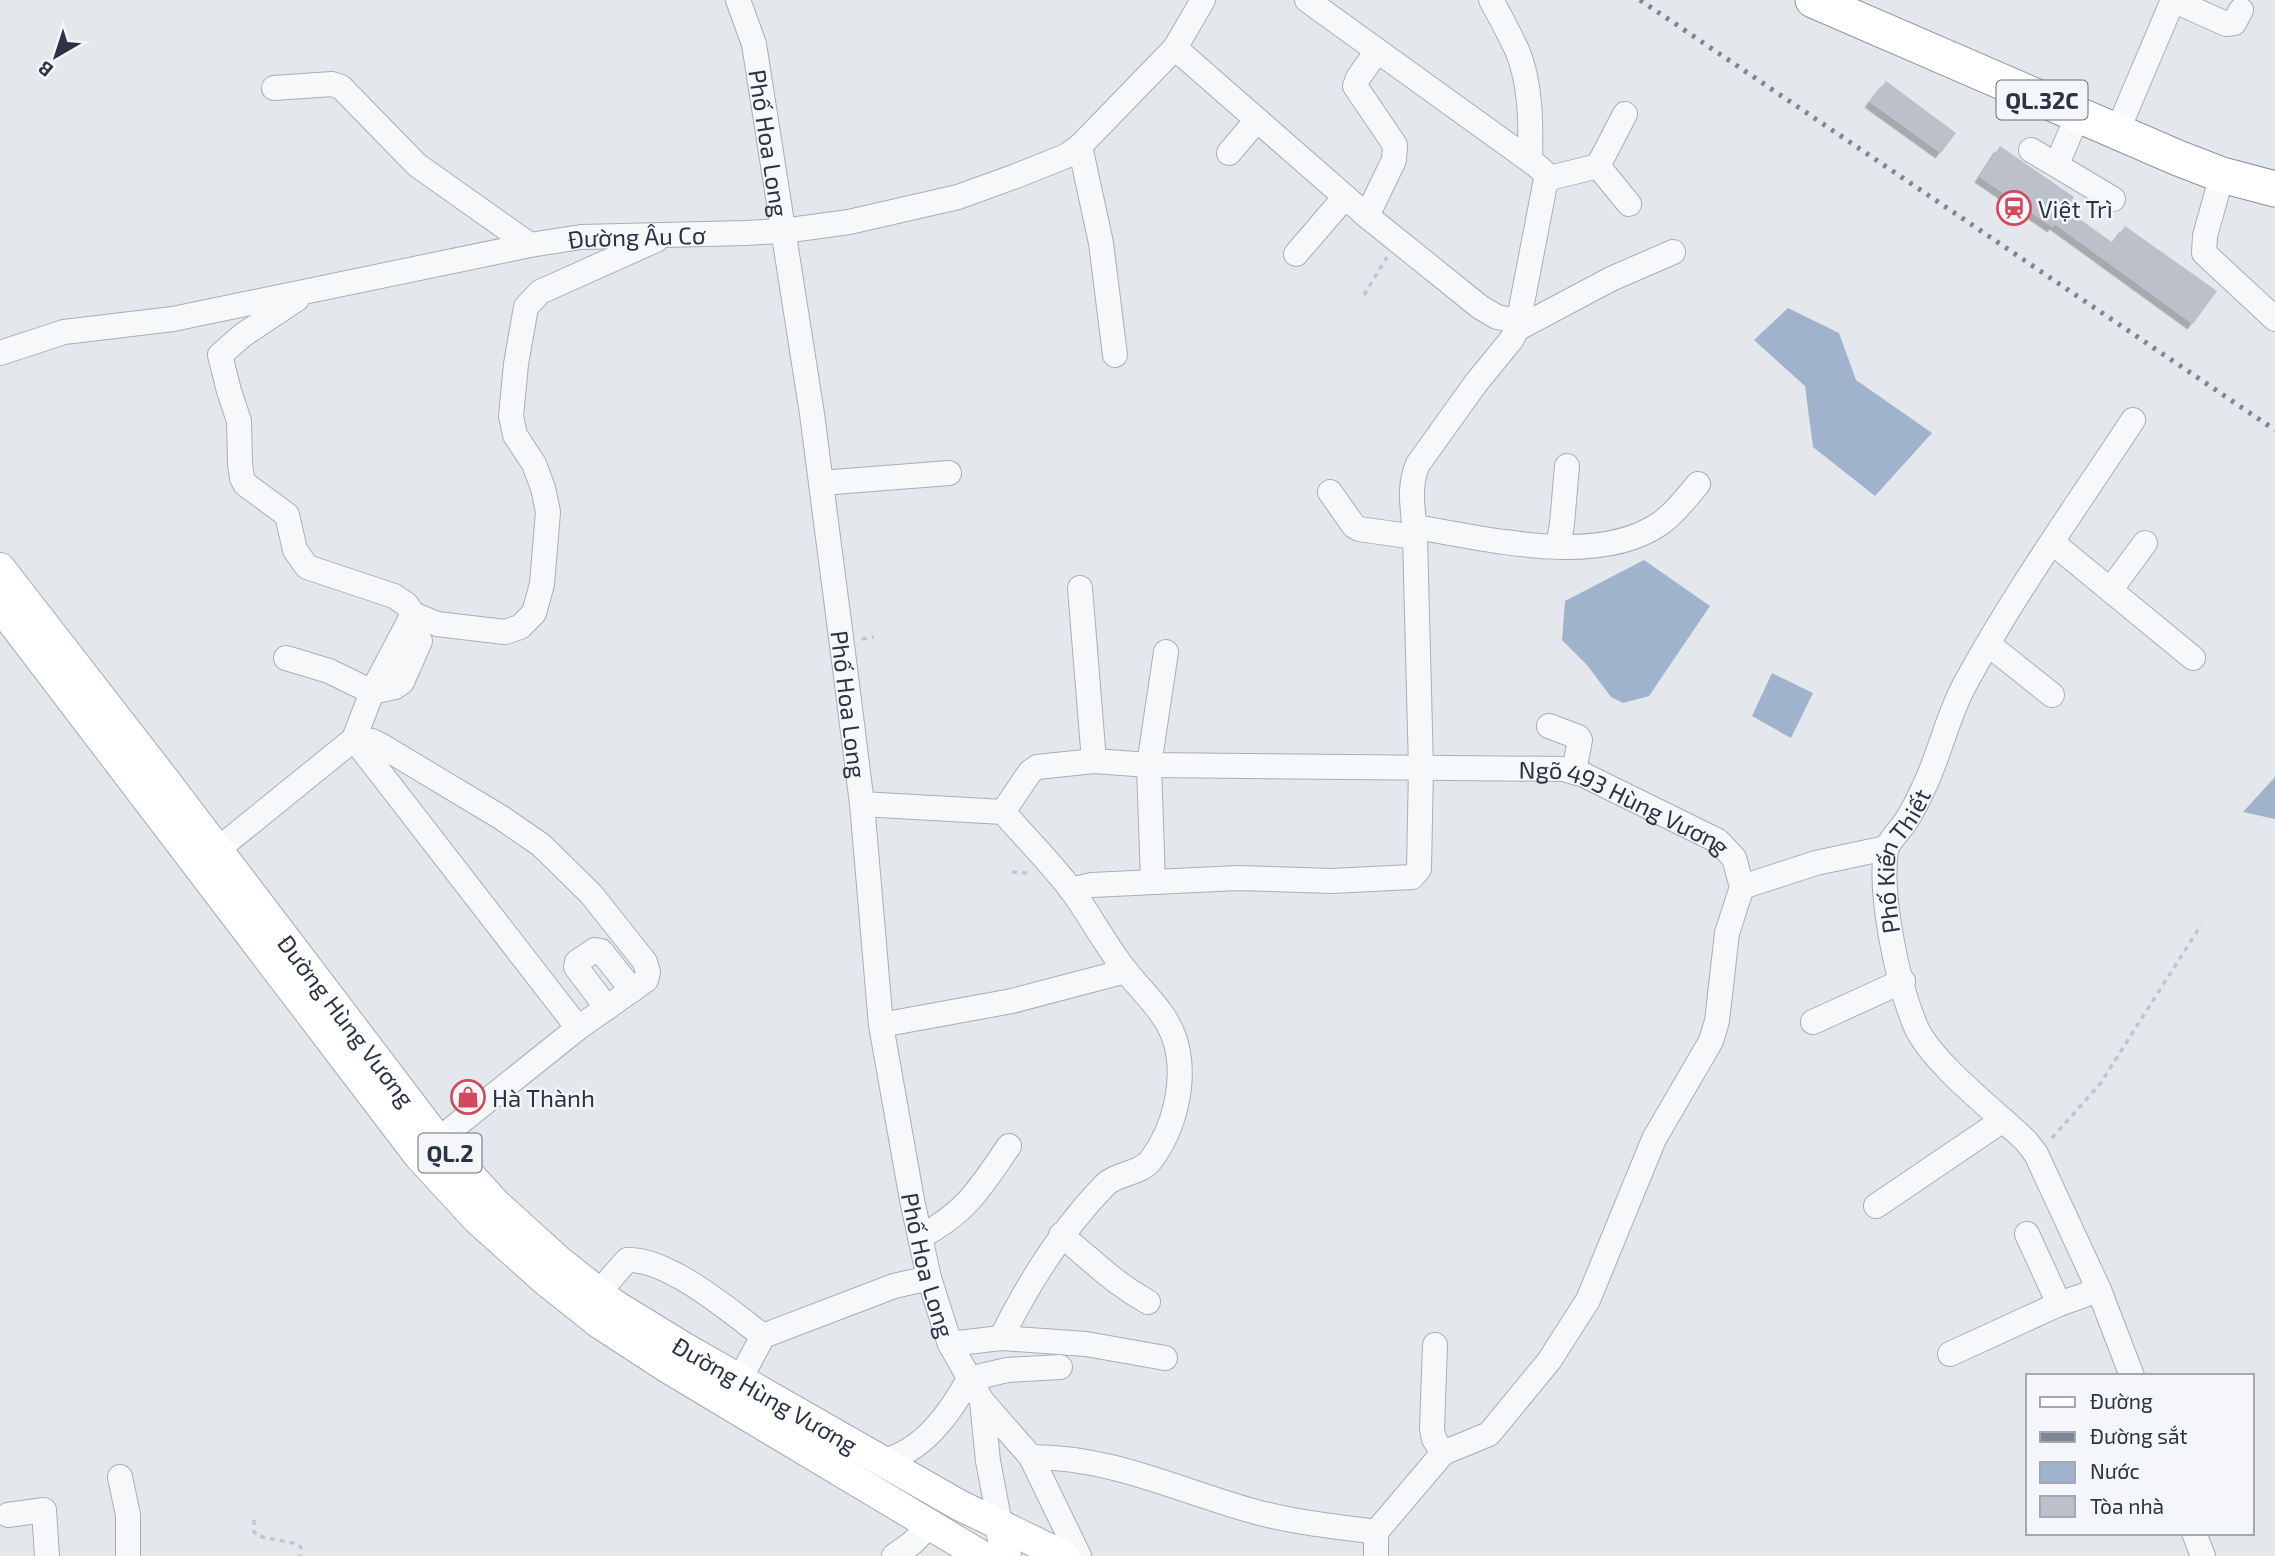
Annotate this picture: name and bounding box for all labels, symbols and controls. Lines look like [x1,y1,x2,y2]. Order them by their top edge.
north arrow [21,21,91,91]
text: B [33,57,57,82]
street label: Phố Hoa Long [744,67,795,219]
road number: QL.32C [1996,80,2088,120]
station icon: Việt Trì [1995,189,2033,227]
place label: Việt Trì [2038,194,2113,223]
street label: Đường Âu Cơ [566,219,707,253]
street label: Phố Hoa Long [826,629,873,780]
street label: Ngõ 493 Hùng Vương [1519,754,1737,860]
street label: Phố Kiến Thiết [1870,784,1936,936]
street label: Đường Hùng Vương [272,928,422,1112]
shop icon: Hà Thành [449,1078,487,1116]
place label: Hà Thành [492,1083,595,1112]
road number: QL.2 [419,1134,482,1172]
street label: Phố Hoa Long [896,1190,961,1341]
street label: Đường Hùng Vương [668,1330,863,1459]
legend [2026,1374,2254,1535]
text: Đường [2090,1388,2153,1413]
text: Đường sắt [2090,1423,2188,1448]
text: Nước [2090,1458,2140,1483]
text: Tòa nhà [2090,1493,2164,1518]

